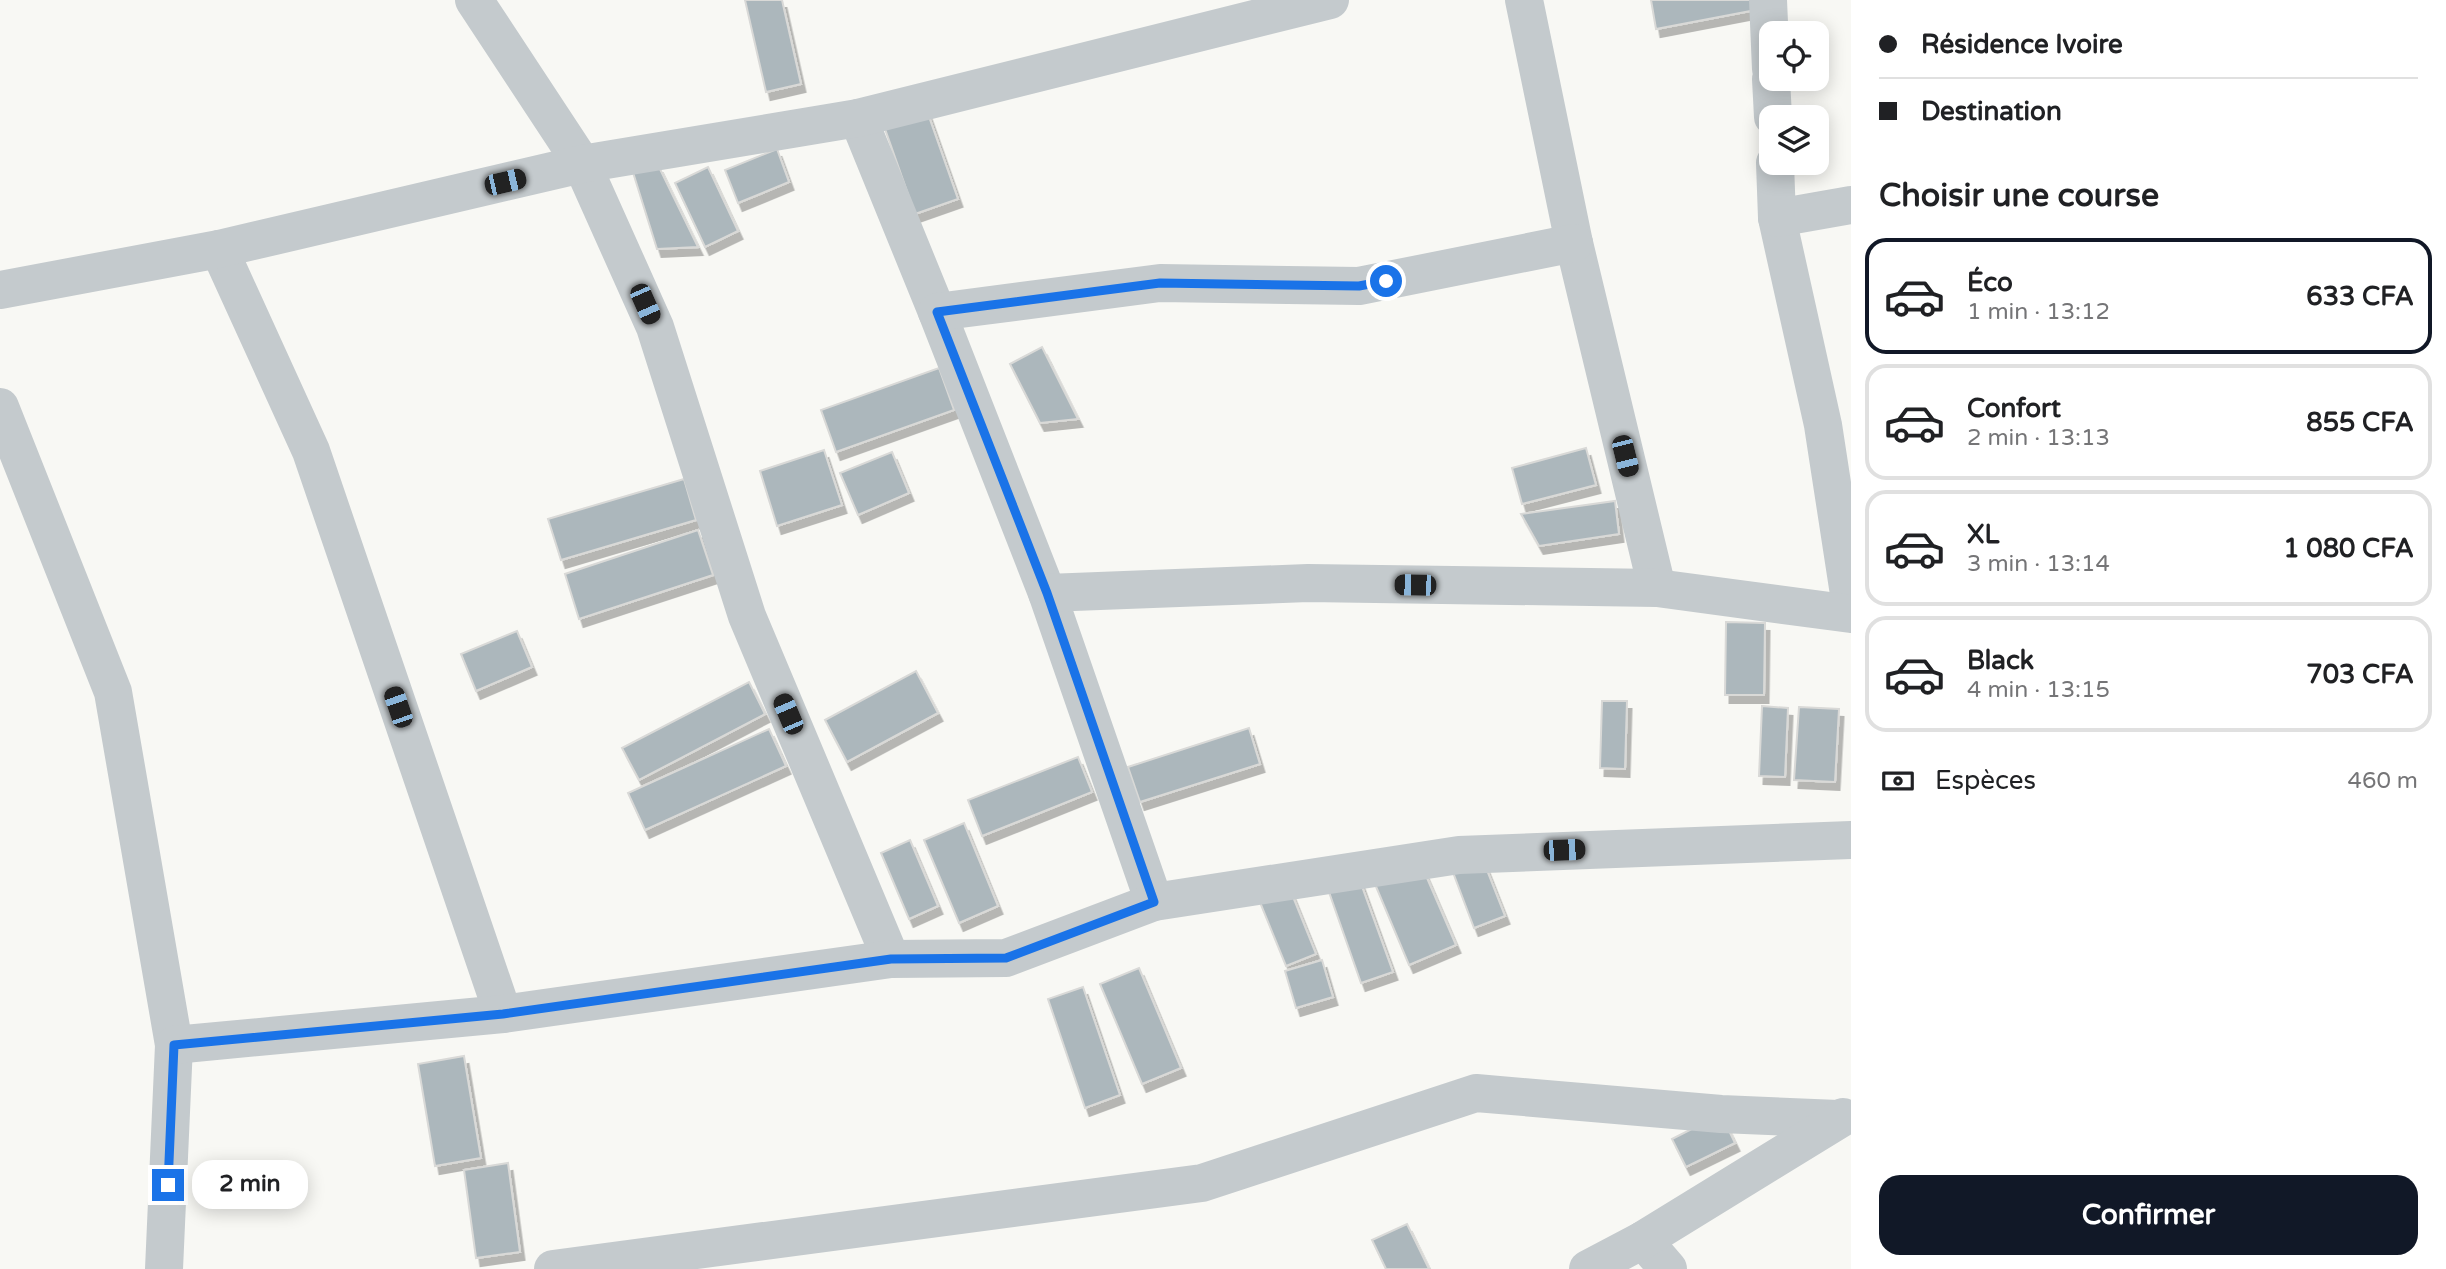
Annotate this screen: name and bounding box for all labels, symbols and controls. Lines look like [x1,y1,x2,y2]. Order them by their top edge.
map controls [1759,21,1829,175]
button: locate [1759,21,1829,91]
text: Résidence Ivoire [1921,29,2123,60]
text: Destination [1921,96,2062,127]
button: layers [1759,105,1829,175]
car [483,167,528,197]
text: Choisir une course [1879,177,2159,215]
route start [1370,265,1402,297]
icon: car [1883,265,1946,328]
text: Éco [1967,267,2013,298]
car [627,281,664,327]
text: 633 CFA [2306,281,2414,312]
text: 1 min · 13:12 [1967,298,2110,326]
icon: car [1883,391,1946,454]
text: Confort [1967,393,2061,424]
text: 855 CFA [2306,407,2414,438]
text: 2 min · 13:13 [1967,424,2110,452]
car [1610,433,1641,479]
icon: car [1883,517,1946,580]
text: XL [1967,519,1999,550]
text: 1 080 CFA [2283,533,2414,564]
text: 3 min · 13:14 [1967,550,2110,578]
car [1394,574,1437,596]
icon: car [1883,643,1946,706]
text: Black [1967,645,2034,676]
text: 703 CFA [2306,659,2414,690]
text: 4 min · 13:15 [1967,676,2110,704]
car [382,684,415,730]
car [771,691,806,737]
icon: cash [1879,762,1917,800]
text: Espèces [1935,765,2036,796]
text: 460 m [2348,767,2418,795]
car [1543,839,1586,861]
callout: 2 min [192,1160,308,1210]
route end [152,1169,184,1201]
text: 2 min [219,1170,281,1198]
button: Confirmer [1879,1175,2418,1255]

